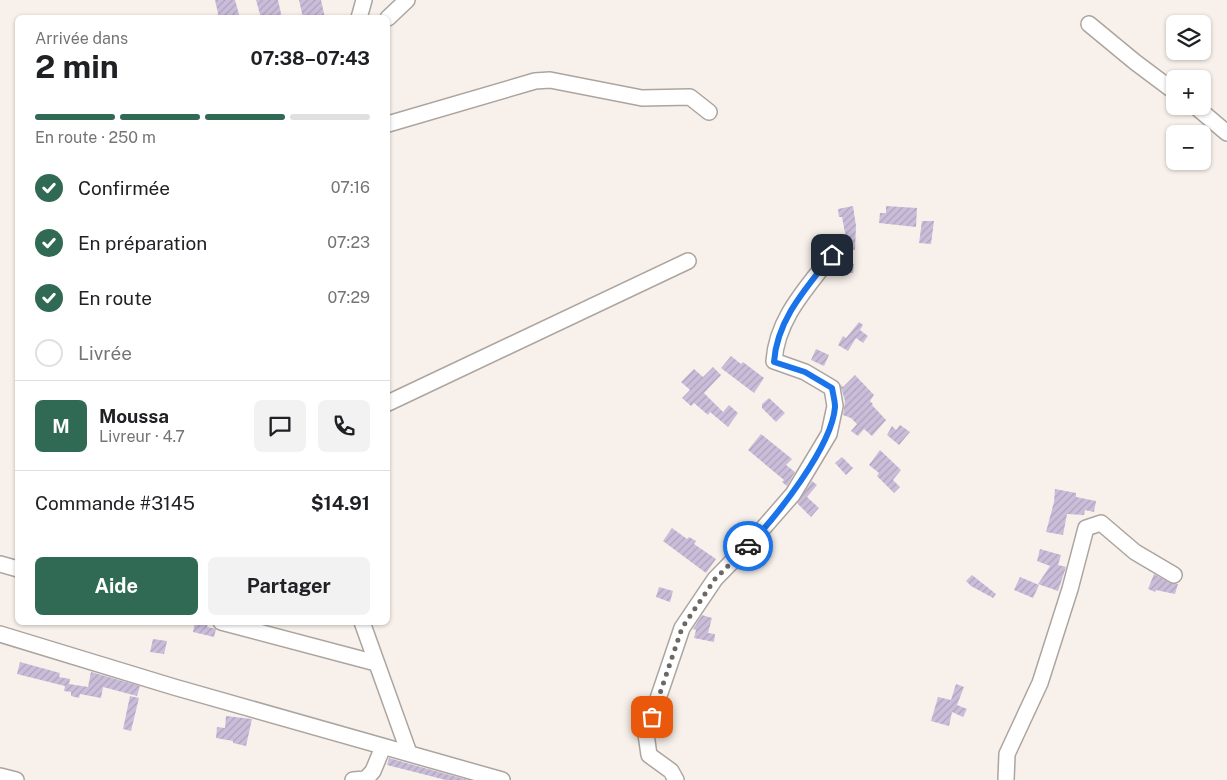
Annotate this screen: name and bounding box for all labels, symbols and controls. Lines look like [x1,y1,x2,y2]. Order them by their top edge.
map controls [1166,15,1211,170]
button: layers [1166,15,1211,60]
text: Arrivée dans [35,29,128,48]
text: 07:38–07:43 [250,47,370,69]
text: 2 min [35,48,119,85]
button: + [1166,70,1211,115]
button: − [1166,125,1211,170]
text: En route · 250 m [35,128,156,147]
icon: check [35,174,63,202]
text: Confirmée [78,177,170,199]
text: 07:16 [331,178,370,197]
icon: check [35,229,63,257]
text: En préparation [78,232,207,254]
text: 07:23 [327,233,370,252]
pin [811,234,853,276]
icon: home [818,241,846,269]
icon: check [35,284,63,312]
text: En route [78,287,152,309]
text: 07:29 [327,288,370,307]
text: Livrée [78,342,132,364]
button: chat [254,400,306,452]
button: phone [318,400,370,452]
text: Moussa [99,405,169,427]
text: M [52,415,70,437]
text: Livreur · 4.7 [99,427,185,446]
text: Commande #3145 [35,492,195,514]
text: $14.91 [311,492,370,514]
courier [723,521,773,571]
icon: car [734,532,762,560]
button: Aide [35,557,198,615]
button: Partager [208,557,370,615]
pin [631,696,673,738]
icon: bag [638,703,666,731]

